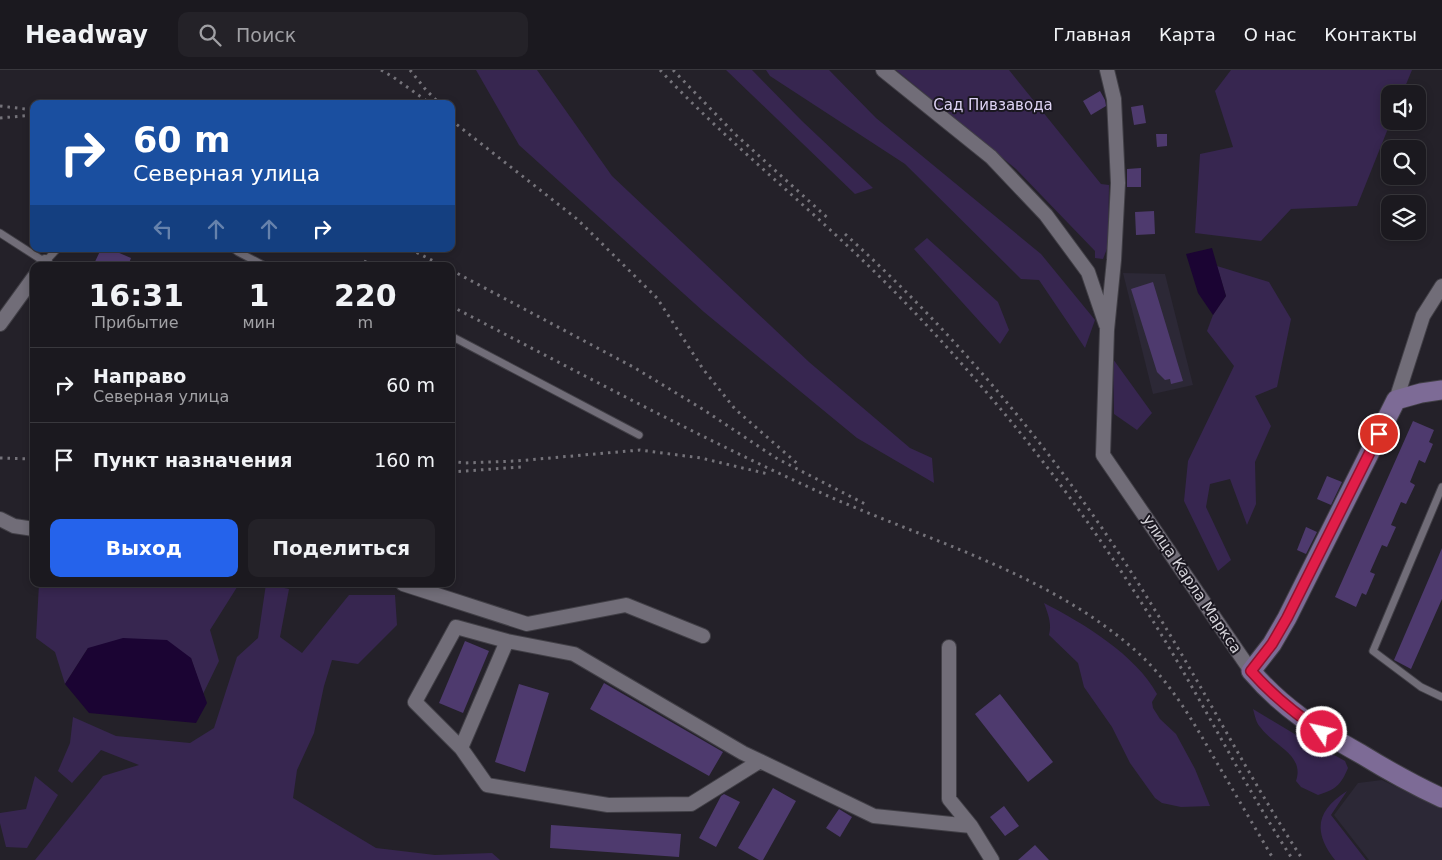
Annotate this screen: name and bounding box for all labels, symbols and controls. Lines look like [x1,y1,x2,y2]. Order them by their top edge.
search box [178,12,528,57]
text: Headway [25,21,148,49]
icon: search [196,21,224,49]
text: Поиск [236,24,296,46]
text: Главная [1053,24,1131,45]
text: Карта [1159,24,1216,45]
text: О нас [1244,24,1296,45]
text: Контакты [1324,24,1417,45]
map controls [1381,85,1426,240]
button: sound [1381,85,1426,130]
park label: Сад Пивзавода [933,96,1053,114]
icon: right [50,120,115,185]
text: 60 m [133,120,230,160]
button: search [1381,140,1426,185]
text: Северная улица [133,161,320,186]
button: layers [1381,195,1426,240]
icon: left [149,215,177,243]
icon: ahead [202,215,230,243]
icon: ahead [255,215,283,243]
icon: right [308,215,336,243]
text: 16:31 [88,278,184,313]
text: 1 [249,278,269,313]
text: 220 [334,278,397,313]
text: Прибытие [94,313,179,332]
text: мин [242,313,275,332]
text: m [357,313,373,332]
text: Направо [93,365,186,387]
icon: right [50,371,78,399]
text: 60 m [386,374,435,396]
text: Северная улица [93,387,229,406]
pin [1358,413,1400,455]
icon: arrive [1365,420,1393,448]
icon: arrive [50,446,78,474]
text: Пункт назначения [93,449,292,471]
text: 160 m [374,449,435,471]
street label: улица Карла Маркса [1139,511,1245,657]
button: Выход [50,519,238,577]
button: Поделиться [248,519,435,577]
position arrow [1295,705,1347,757]

